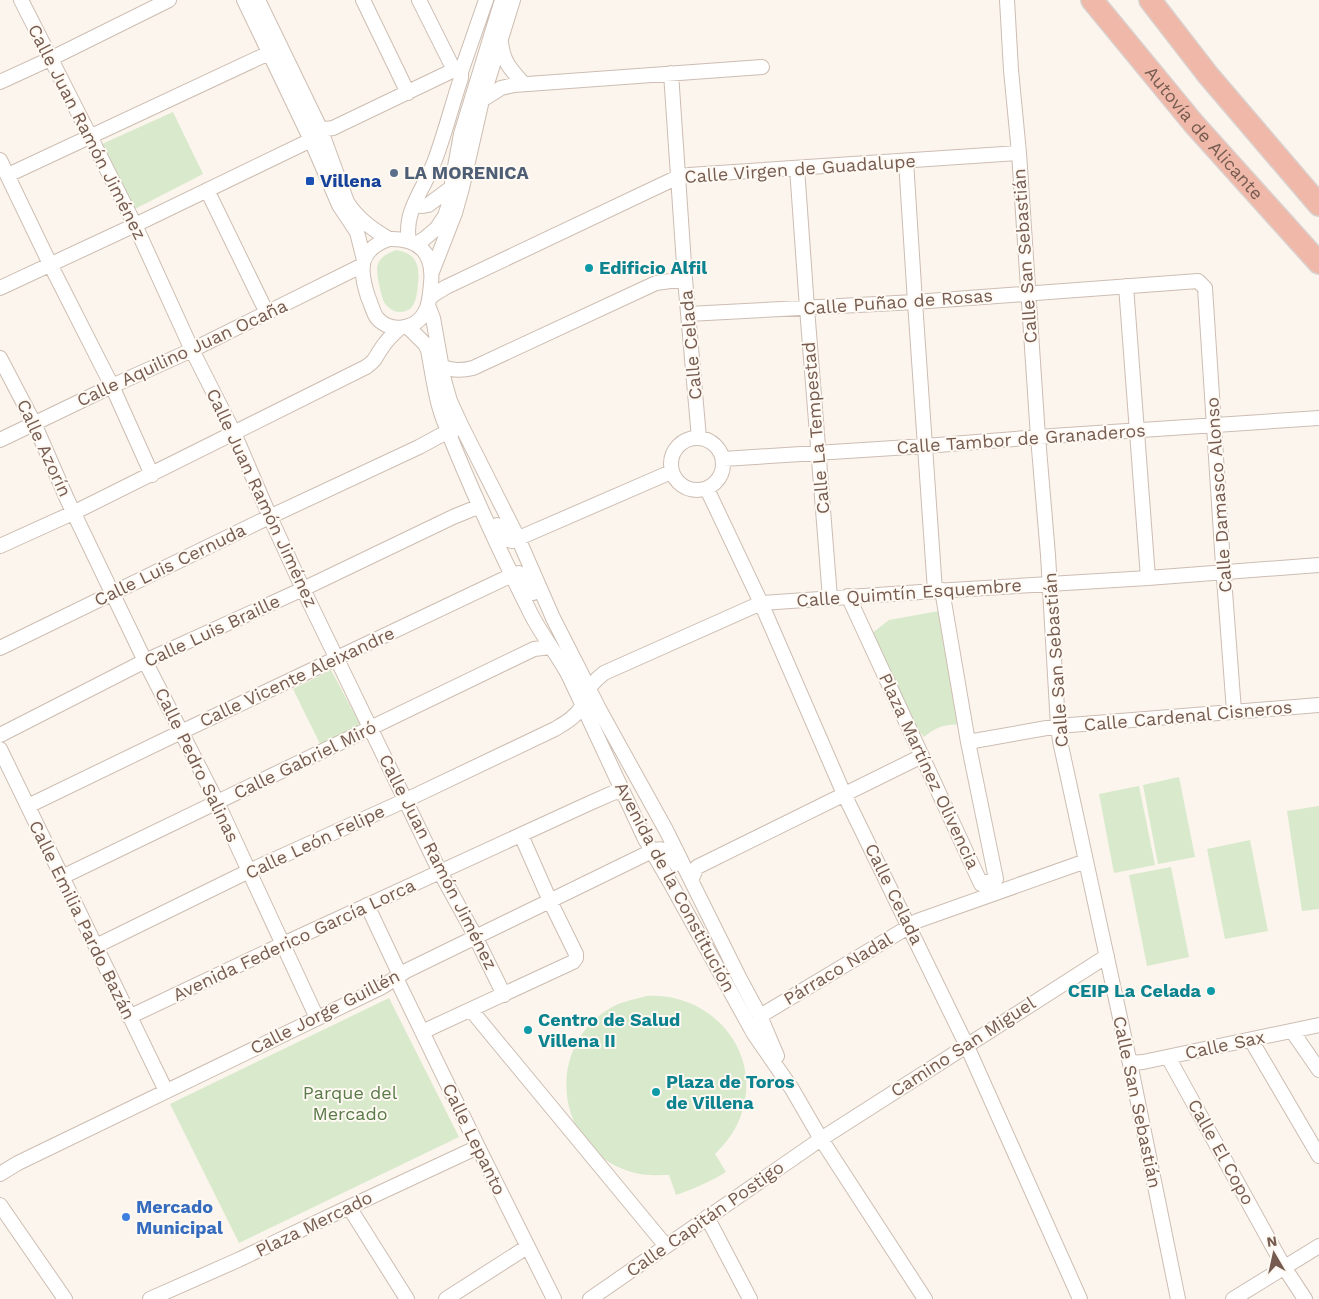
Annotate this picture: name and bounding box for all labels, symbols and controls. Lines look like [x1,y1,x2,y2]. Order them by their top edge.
street label: Calle Juan Ramón Jiménez [24,21,151,243]
street label: Autovía de Alicante [1141,62,1268,204]
street label: Calle Virgen de Guadalupe [684,150,916,187]
place label: LA MORENICA [404,162,529,183]
marker: LA MORENICA [388,167,400,179]
street label: Calle San Sebastián [1008,168,1041,344]
place label: Villena [320,170,382,191]
marker: Villena [304,175,316,187]
place label: Edificio Alfil [599,257,707,278]
marker: Edificio Alfil [583,262,595,274]
street label: Calle Puñao de Rosas [803,284,993,319]
street label: Calle Celada [675,289,706,401]
street label: Calle Aquilino Juan Ocaña [73,294,290,411]
street label: Calle La Tempestad [798,341,833,515]
street label: Calle Juan Ramón Jiménez [202,385,322,610]
street label: Calle Azorín [13,396,76,500]
street label: Calle Damasco Alonso [1201,397,1236,594]
street label: Calle Tambor de Granaderos [896,419,1146,458]
street label: Calle Luis Cernuda [91,519,249,610]
street label: Calle San Sebastián [1039,572,1072,748]
street label: Calle Quimtín Esquembre [796,574,1022,611]
street label: Calle Luis Braille [141,590,283,671]
street label: Calle Vicente Aleixandre [196,622,398,731]
street label: Plaza Martínez Olivencia [875,669,984,872]
street label: Calle Pedro Salinas [151,684,244,845]
street label: Calle Cardenal Cisneros [1083,696,1293,735]
street label: Calle Gabriel Miró [230,716,380,803]
street label: Calle Juan Ramón Jiménez [375,751,502,973]
street label: Avenida de la Constitución [611,778,740,995]
street label: Calle León Felipe [242,800,388,883]
street label: Calle Emilia Pardo Bazán [25,817,140,1023]
street label: Calle Celada [861,840,928,948]
street label: Avenida Federico García Lorca [169,874,418,1005]
street label: Párraco Nadal [780,928,896,1009]
street label: Calle Jorge Guillén [247,965,403,1058]
place label: CEIP La Celada [1068,980,1202,1001]
marker: CEIP La Celada [1205,985,1217,997]
street label: Camino San Miguel [887,992,1039,1101]
place label: Centro de Salud Villena II [538,1009,680,1051]
street label: Calle San Sebastián [1109,1014,1166,1190]
marker: Centro de Salud Villena II [522,1024,534,1036]
street label: Calle Sax [1183,1026,1267,1063]
place label: Plaza de Toros de Villena [666,1071,795,1113]
street label: Calle Lepanto [438,1079,511,1198]
park label: Parque del Mercado [303,1082,398,1124]
marker: Plaza de Toros de Villena [650,1086,662,1098]
street label: Calle El Copo [1184,1095,1259,1208]
street label: Calle Capitán Postigo [622,1156,788,1281]
street label: Plaza Mercado [252,1186,376,1261]
place label: Mercado Municipal [136,1196,223,1238]
marker: Mercado Municipal [120,1211,132,1223]
north arrow [1249,1229,1299,1279]
text: N [1266,1232,1278,1250]

